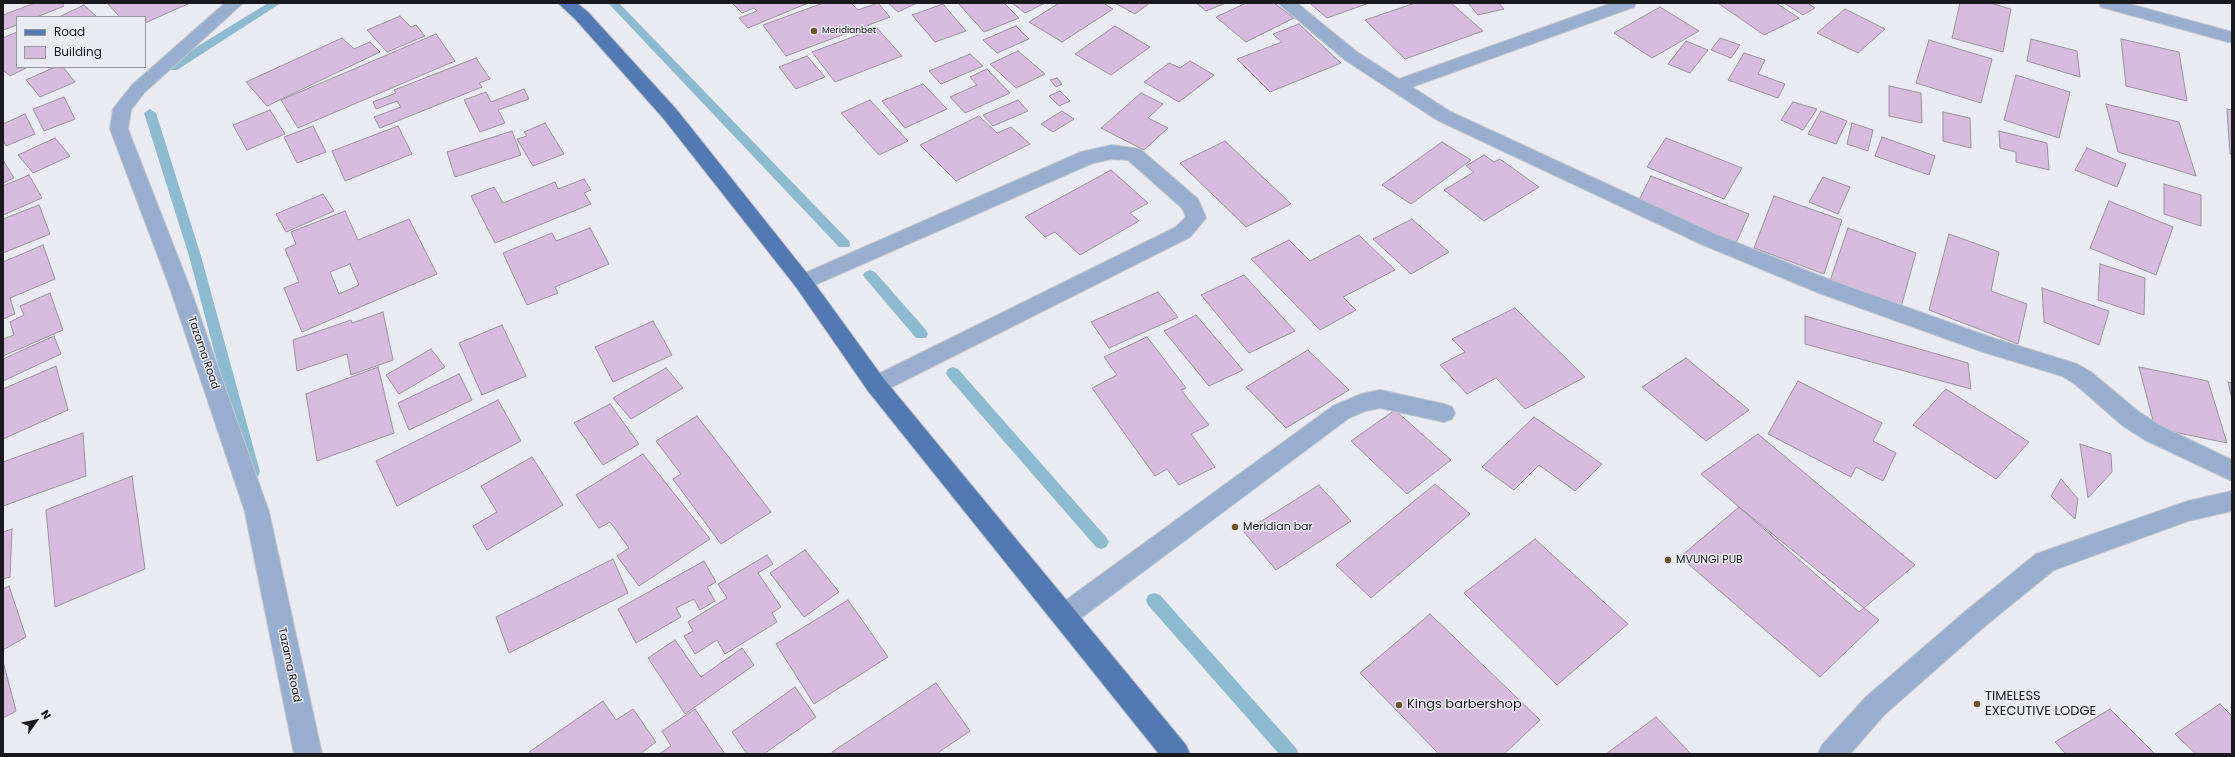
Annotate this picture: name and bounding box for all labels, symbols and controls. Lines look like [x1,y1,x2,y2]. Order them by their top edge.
legend [16,16,146,68]
text: Road [54,23,85,40]
marker: Meridianbet [809,26,819,36]
place label: Meridianbet [822,26,876,36]
text: Building [54,43,102,60]
street label: Tazama Road [184,315,222,391]
place label: Meridian bar [1243,520,1313,534]
marker: Meridian bar [1230,522,1240,532]
place label: MVUNGI PUB [1676,553,1743,567]
marker: MVUNGI PUB [1663,555,1673,565]
street label: Tazama Road [275,626,303,704]
place label: TIMELESS EXECUTIVE LODGE [1985,689,2096,720]
place label: Kings barbershop [1407,697,1522,713]
marker: TIMELESS EXECUTIVE LODGE [1972,699,1982,709]
marker: Kings barbershop [1394,700,1404,710]
north arrow [16,701,56,741]
text: N [37,707,55,722]

